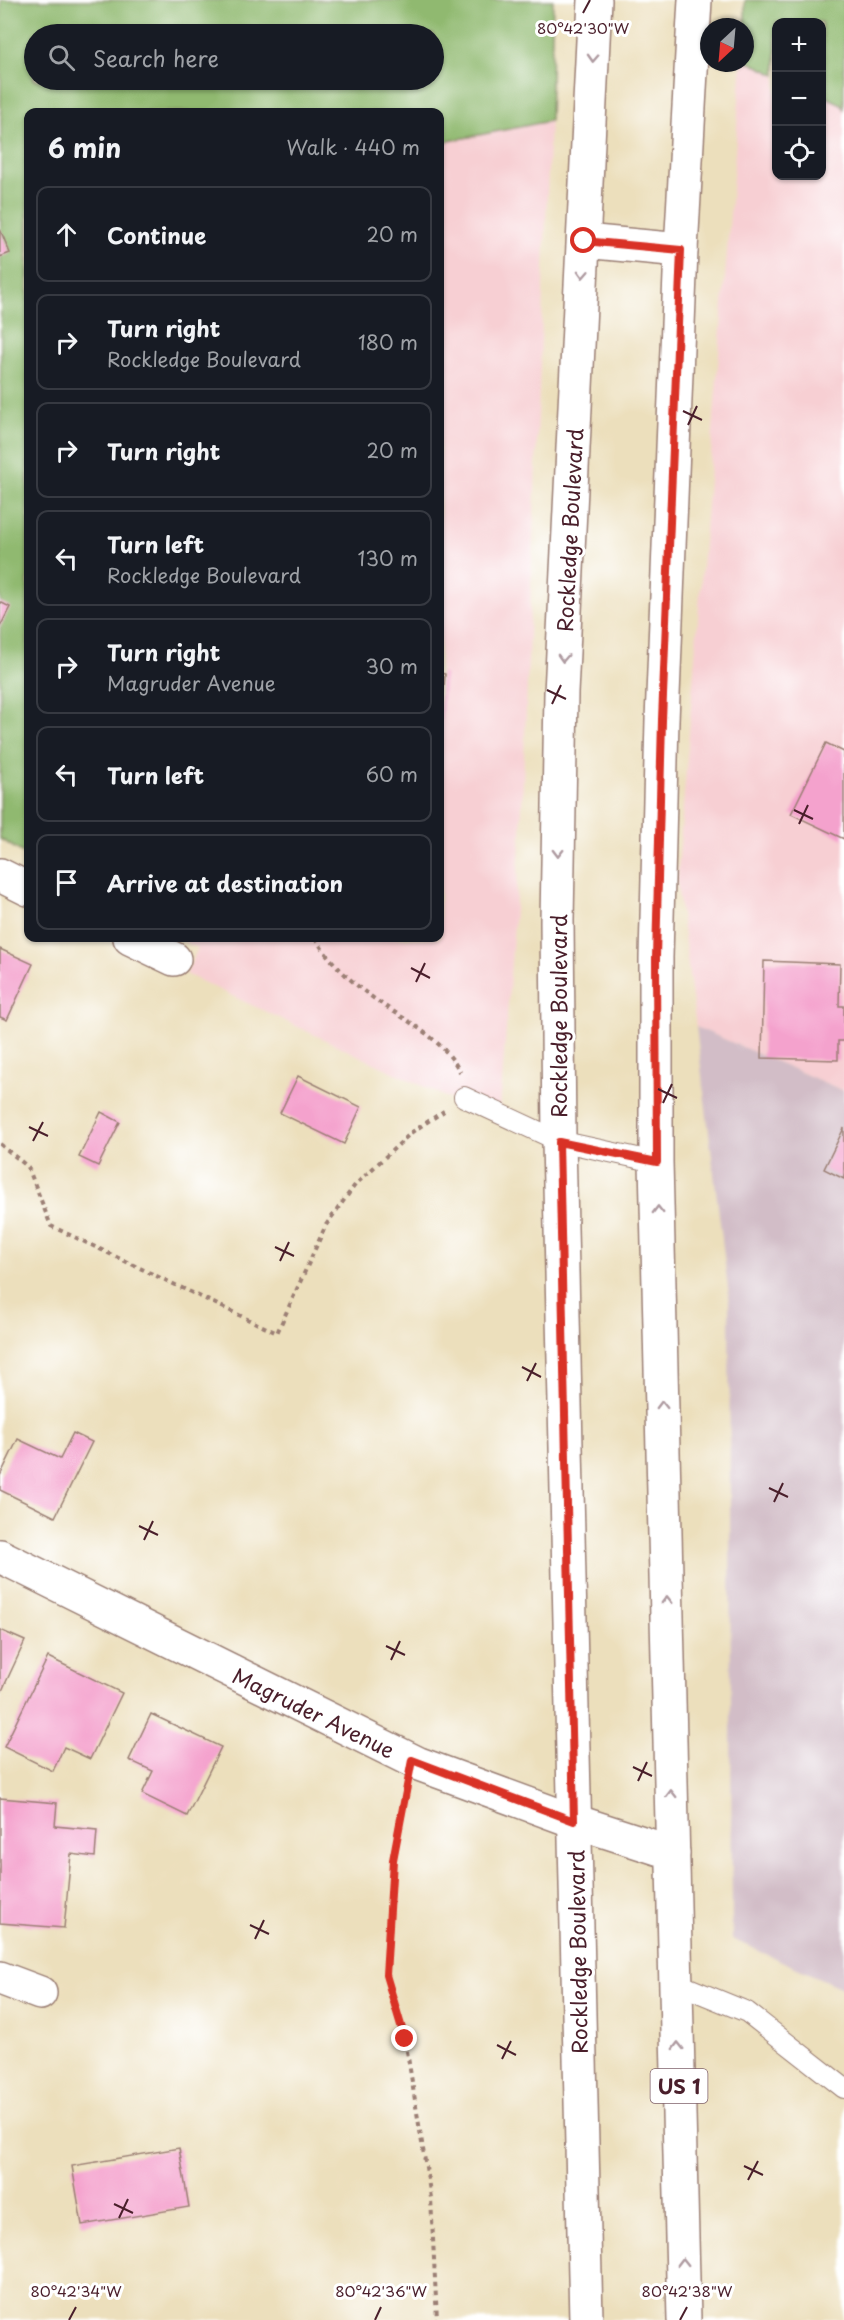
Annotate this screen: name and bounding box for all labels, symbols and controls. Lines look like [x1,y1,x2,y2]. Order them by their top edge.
text: 80°42'30"W [537,16,630,39]
north arrow [700,18,754,72]
map controls [772,18,826,180]
button: + [772,18,826,72]
search box [24,24,444,90]
icon: search [45,41,78,74]
text: Search here [93,41,219,74]
one-way arrow [586,54,599,63]
button: − [772,72,826,126]
button: locate [772,126,826,180]
text: 6 min [48,128,121,167]
text: Walk · 440 m [287,132,420,162]
icon: ahead [50,218,83,251]
text: Continue [107,218,206,251]
text: 20 m [366,219,418,249]
route start [570,227,596,253]
one-way arrow [576,270,589,279]
text: Turn right [107,311,220,344]
icon: right [50,326,83,359]
text: 180 m [358,327,418,357]
text: Rockledge Boulevard [107,344,301,374]
street label: Rockledge Boulevard [548,427,590,633]
icon: right [50,434,83,467]
text: Turn right [107,434,220,467]
text: 20 m [366,435,418,465]
text: Turn left [107,527,204,560]
icon: left [50,542,83,575]
text: 130 m [358,543,418,573]
text: Rockledge Boulevard [107,560,301,590]
text: Turn right [107,635,220,668]
icon: right [50,650,83,683]
text: 30 m [365,651,418,681]
one-way arrow [556,653,569,662]
text: Magruder Avenue [107,668,276,698]
icon: left [50,758,83,791]
text: Turn left [107,758,204,791]
text: 60 m [366,759,418,789]
one-way arrow [552,848,564,857]
icon: arrive [50,866,83,899]
text: Arrive at destination [107,866,343,899]
street label: Rockledge Boulevard [542,914,574,1118]
one-way arrow [651,1205,664,1214]
one-way arrow [656,1400,669,1409]
one-way arrow [661,1595,673,1604]
street label: Magruder Avenue [227,1659,401,1765]
one-way arrow [665,1790,678,1799]
street label: Rockledge Boulevard [559,1850,595,2054]
route end [391,2025,417,2051]
one-way arrow [672,2041,684,2050]
road number: US 1 [650,2069,708,2103]
one-way arrow [677,2257,689,2266]
text: 80°42'34"W [30,2279,122,2302]
text: 80°42'36"W [335,2279,427,2302]
text: 80°42'38"W [642,2279,733,2302]

